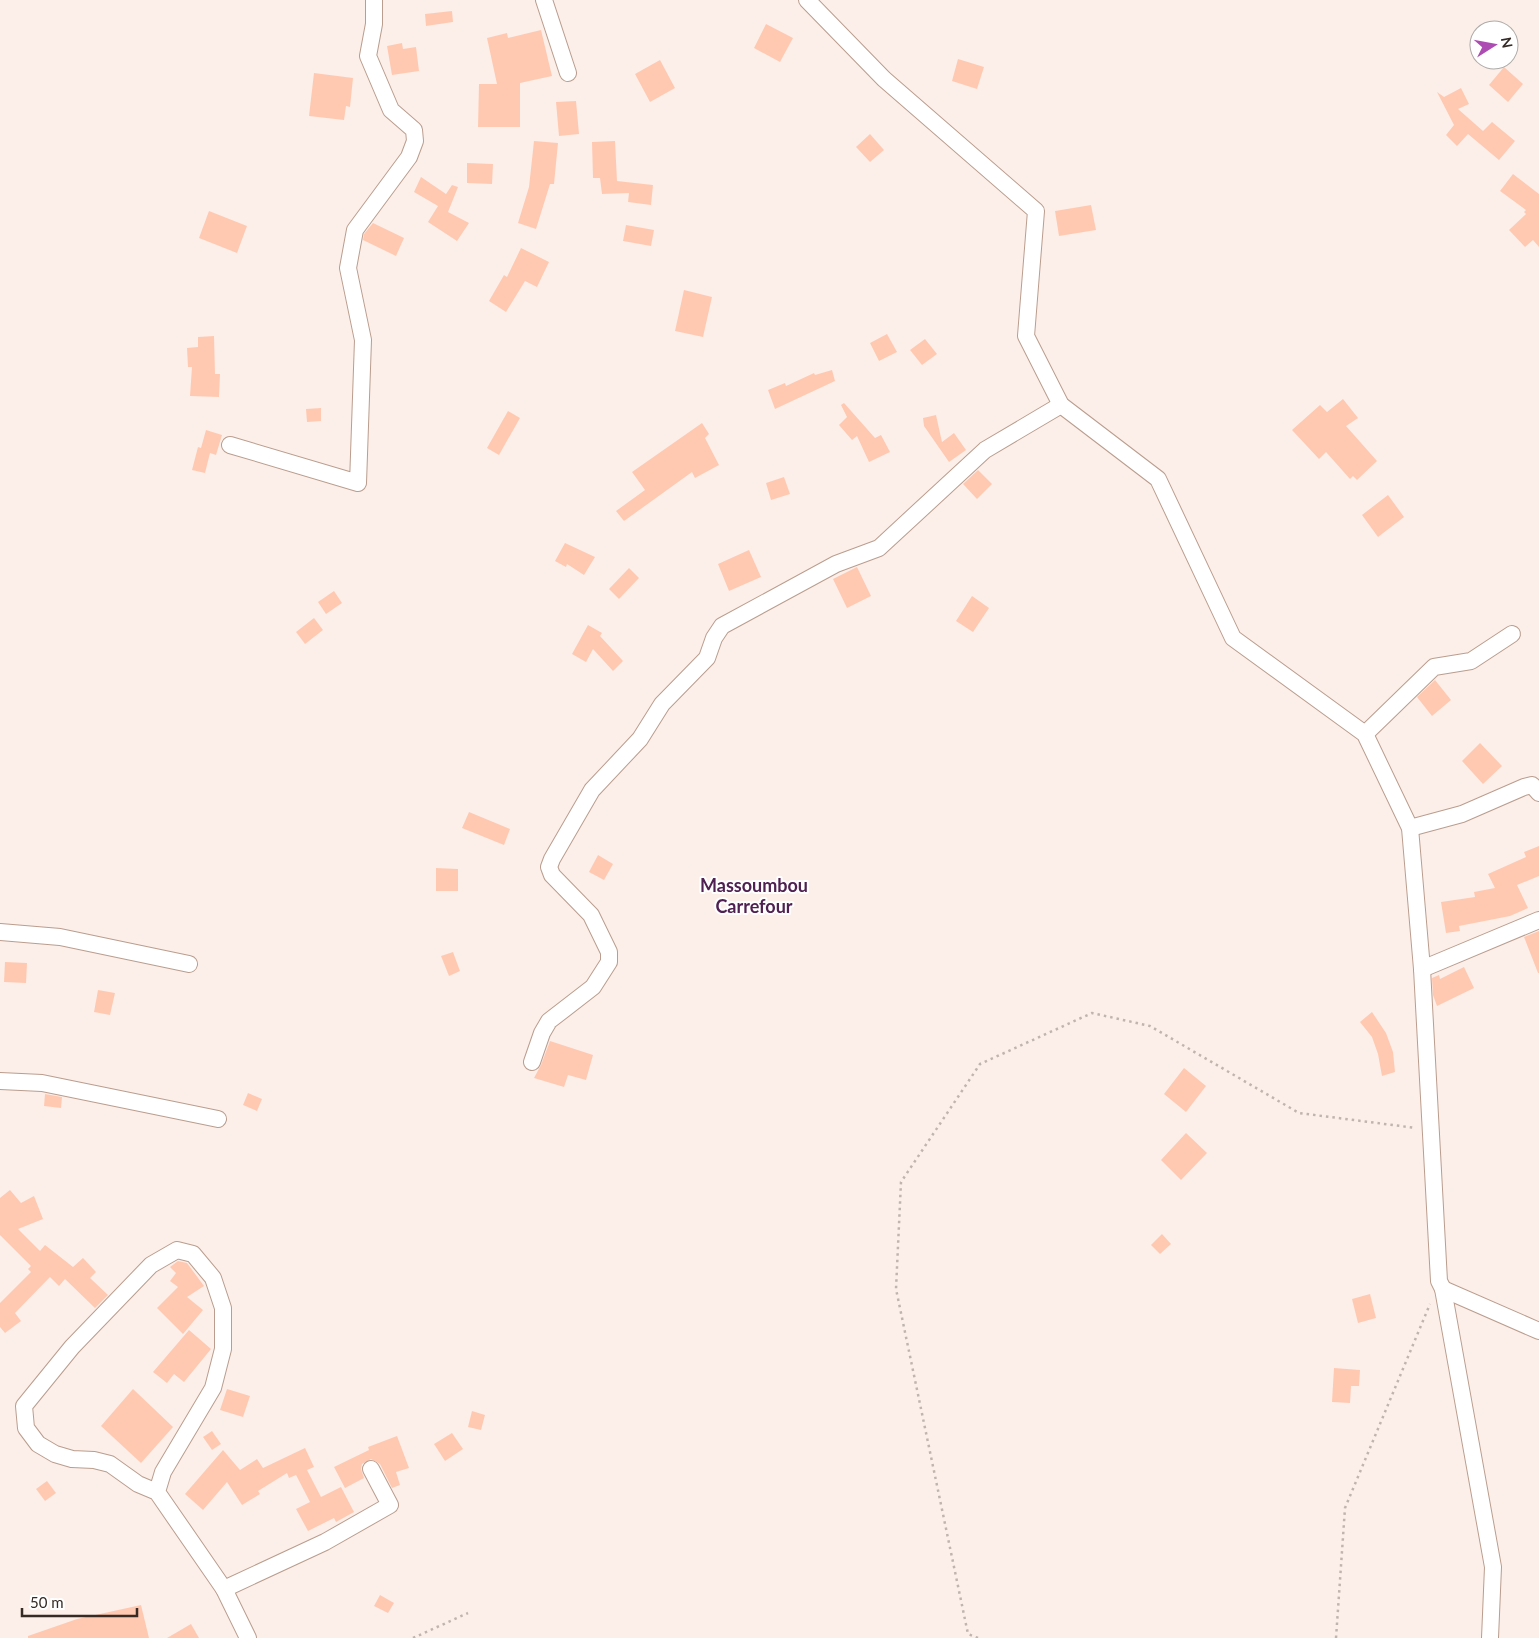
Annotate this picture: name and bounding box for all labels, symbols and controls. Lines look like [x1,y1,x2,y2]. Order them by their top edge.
north arrow [1469,20,1519,70]
text: N [1498,36,1517,49]
district label: Massoumbou Carrefour [700,874,808,917]
scale bar [22,1586,138,1618]
text: 50 m [30,1593,64,1611]

